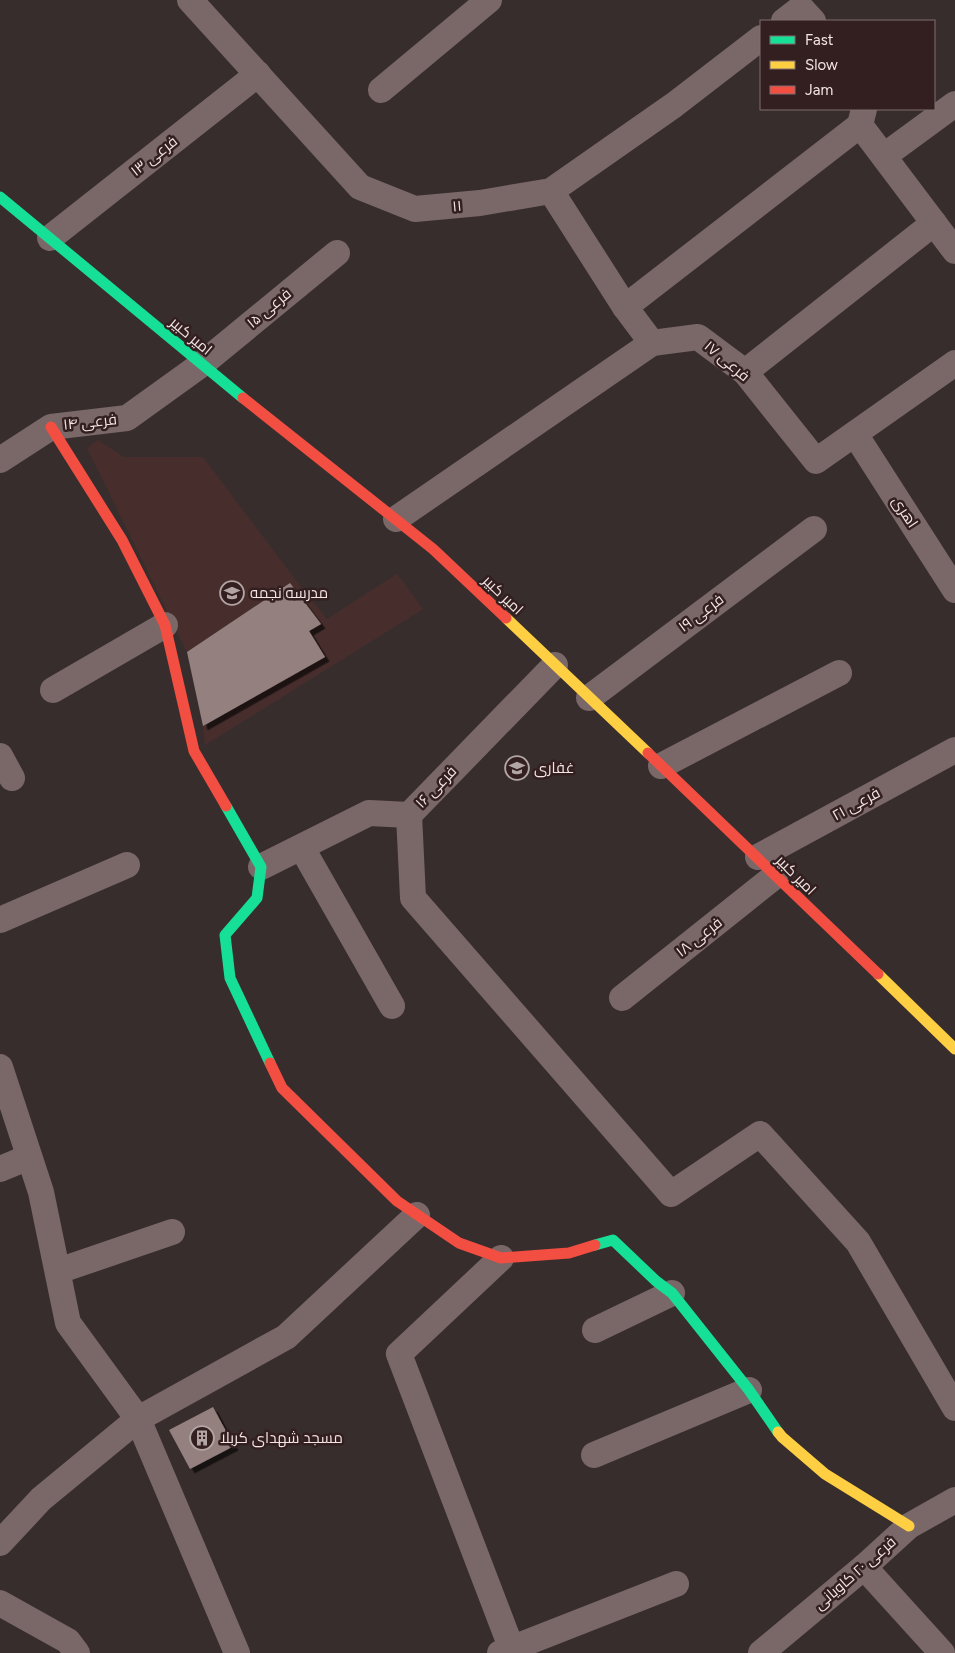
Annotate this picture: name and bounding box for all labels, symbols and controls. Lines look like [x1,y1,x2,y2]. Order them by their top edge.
legend [760,20,935,110]
text: Fast [805,31,834,49]
text: Slow [805,56,838,74]
text: Jam [805,81,833,99]
street label: فرعی ۱۳ [127,132,182,181]
street label: ۱۱ [452,197,462,215]
street label: فرعی ۱۵ [243,284,295,332]
street label: امیر کبیر [166,313,216,359]
street label: فرعی ۱۷ [700,337,753,386]
street label: فرعی ۱۴ [62,410,118,435]
street label: اهری [887,493,922,532]
street label: امیر کبیر [478,571,527,618]
school or university icon: مدرسه نجمه [219,580,245,606]
place label: مدرسه نجمه [250,584,328,602]
street label: فرعی ۱۹ [675,590,728,637]
school or university icon: غفاری [504,755,530,781]
place label: غفاری [534,759,574,778]
street label: فرعی ۱۶ [412,762,461,812]
street label: فرعی ۲۱ [829,784,884,825]
street label: امیر کبیر [772,851,820,899]
street label: فرعی ۱۸ [672,913,726,961]
building icon: مسجد شهدای کربلا [189,1425,215,1451]
place label: مسجد شهدای کربلا [220,1429,343,1448]
street label: فرعی ۲۰ کاویانی [810,1533,900,1614]

